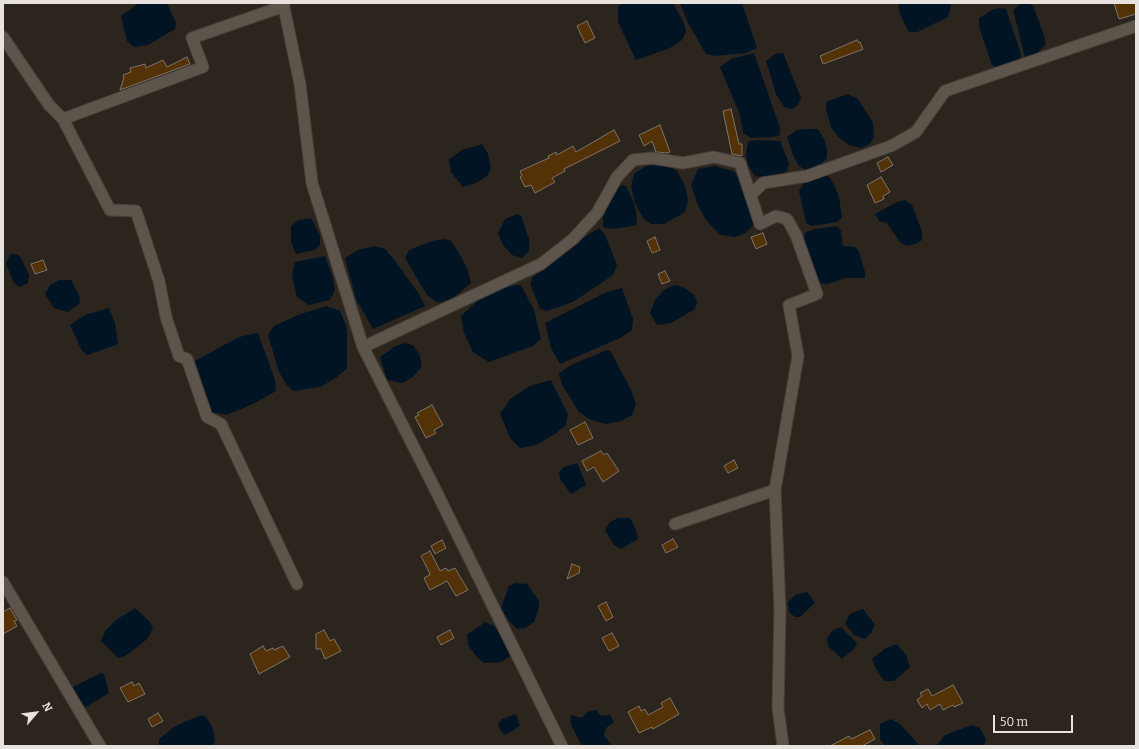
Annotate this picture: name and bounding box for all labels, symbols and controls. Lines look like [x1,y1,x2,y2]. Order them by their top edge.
north arrow [16,693,56,733]
text: N [39,700,55,714]
scale bar [995,707,1075,733]
text: 50 m [1000,715,1028,729]

